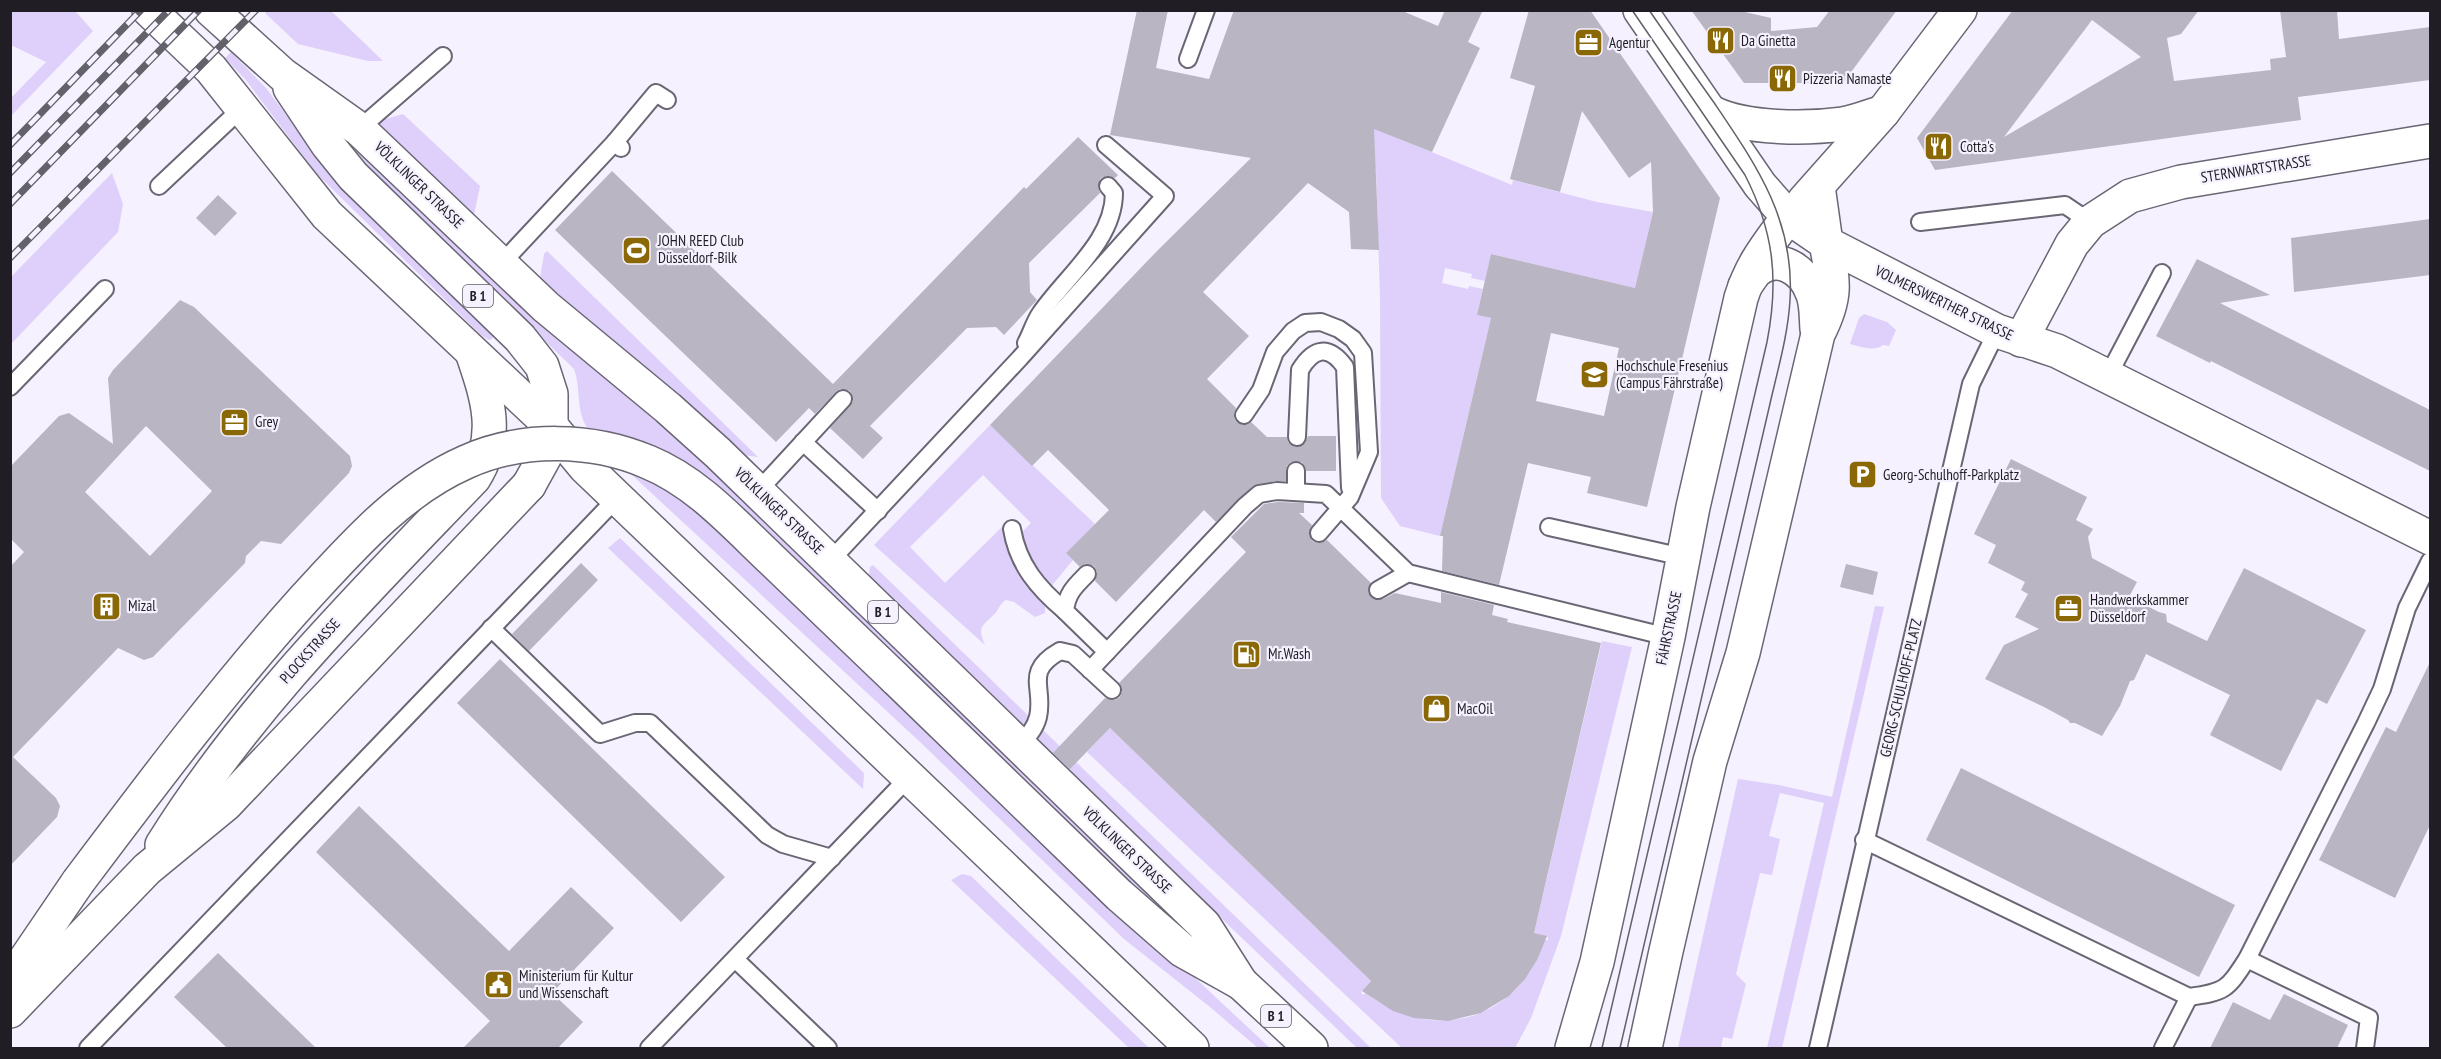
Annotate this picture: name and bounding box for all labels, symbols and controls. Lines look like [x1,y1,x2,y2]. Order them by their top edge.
restaurant icon: Da Ginetta [1704,25,1736,57]
office icon: Agentur [1572,27,1604,59]
place label: Da Ginetta [1741,31,1796,50]
place label: Agentur [1609,33,1651,52]
restaurant icon: Pizzeria Namaste [1766,63,1798,95]
place label: Pizzeria Namaste [1803,69,1892,88]
restaurant icon: Cotta's [1923,131,1955,163]
street label: VÖLKLINGER STRASSE [370,137,468,232]
place label: Cotta's [1960,137,1994,156]
street label: STERNWARTSTRASSE [2200,150,2312,187]
place label: JOHN REED Club Düsseldorf-Bilk [657,231,744,267]
sports icon: JOHN REED Club Düsseldorf-Bilk [621,234,653,266]
street label: VOLMERSWERTHER STRASSE [1871,260,2017,344]
road number: B 1 [463,285,493,307]
place label: Hochschule Fresenius (Campus Fährstraße) [1616,356,1728,392]
school or university icon: Hochschule Fresenius (Campus Fährstraße) [1579,359,1611,391]
office icon: Grey [218,406,250,438]
place label: Grey [255,412,278,431]
parking icon: Georg-Schulhoff-Parkplatz [1846,459,1878,491]
street label: VÖLKLINGER STRASSE [730,463,828,558]
place label: Georg-Schulhoff-Parkplatz [1883,465,2019,484]
street label: FÄHRSTRASSE [1651,589,1686,666]
building icon: Mizal [91,590,123,622]
place label: Handwerkskammer Düsseldorf [2090,590,2190,626]
office icon: Handwerkskammer Düsseldorf [2053,593,2085,625]
place label: Mizal [128,596,156,615]
road number: B 1 [868,601,898,623]
street label: PLOCKSTRASSE [275,614,344,687]
street label: GEORG-SCHULHOFF-PLATZ [1875,617,1926,759]
fuel station icon: Mr.Wash [1231,638,1263,670]
place label: Mr.Wash [1268,644,1311,663]
shop icon: MacOil [1420,693,1452,725]
place label: MacOil [1457,699,1493,718]
street label: VÖLKLINGER STRASSE [1078,802,1176,897]
place label: Ministerium für Kultur und Wissenschaft [519,966,634,1002]
public building icon: Ministerium für Kultur und Wissenschaft [482,969,514,1001]
road number: B 1 [1261,1005,1291,1027]

